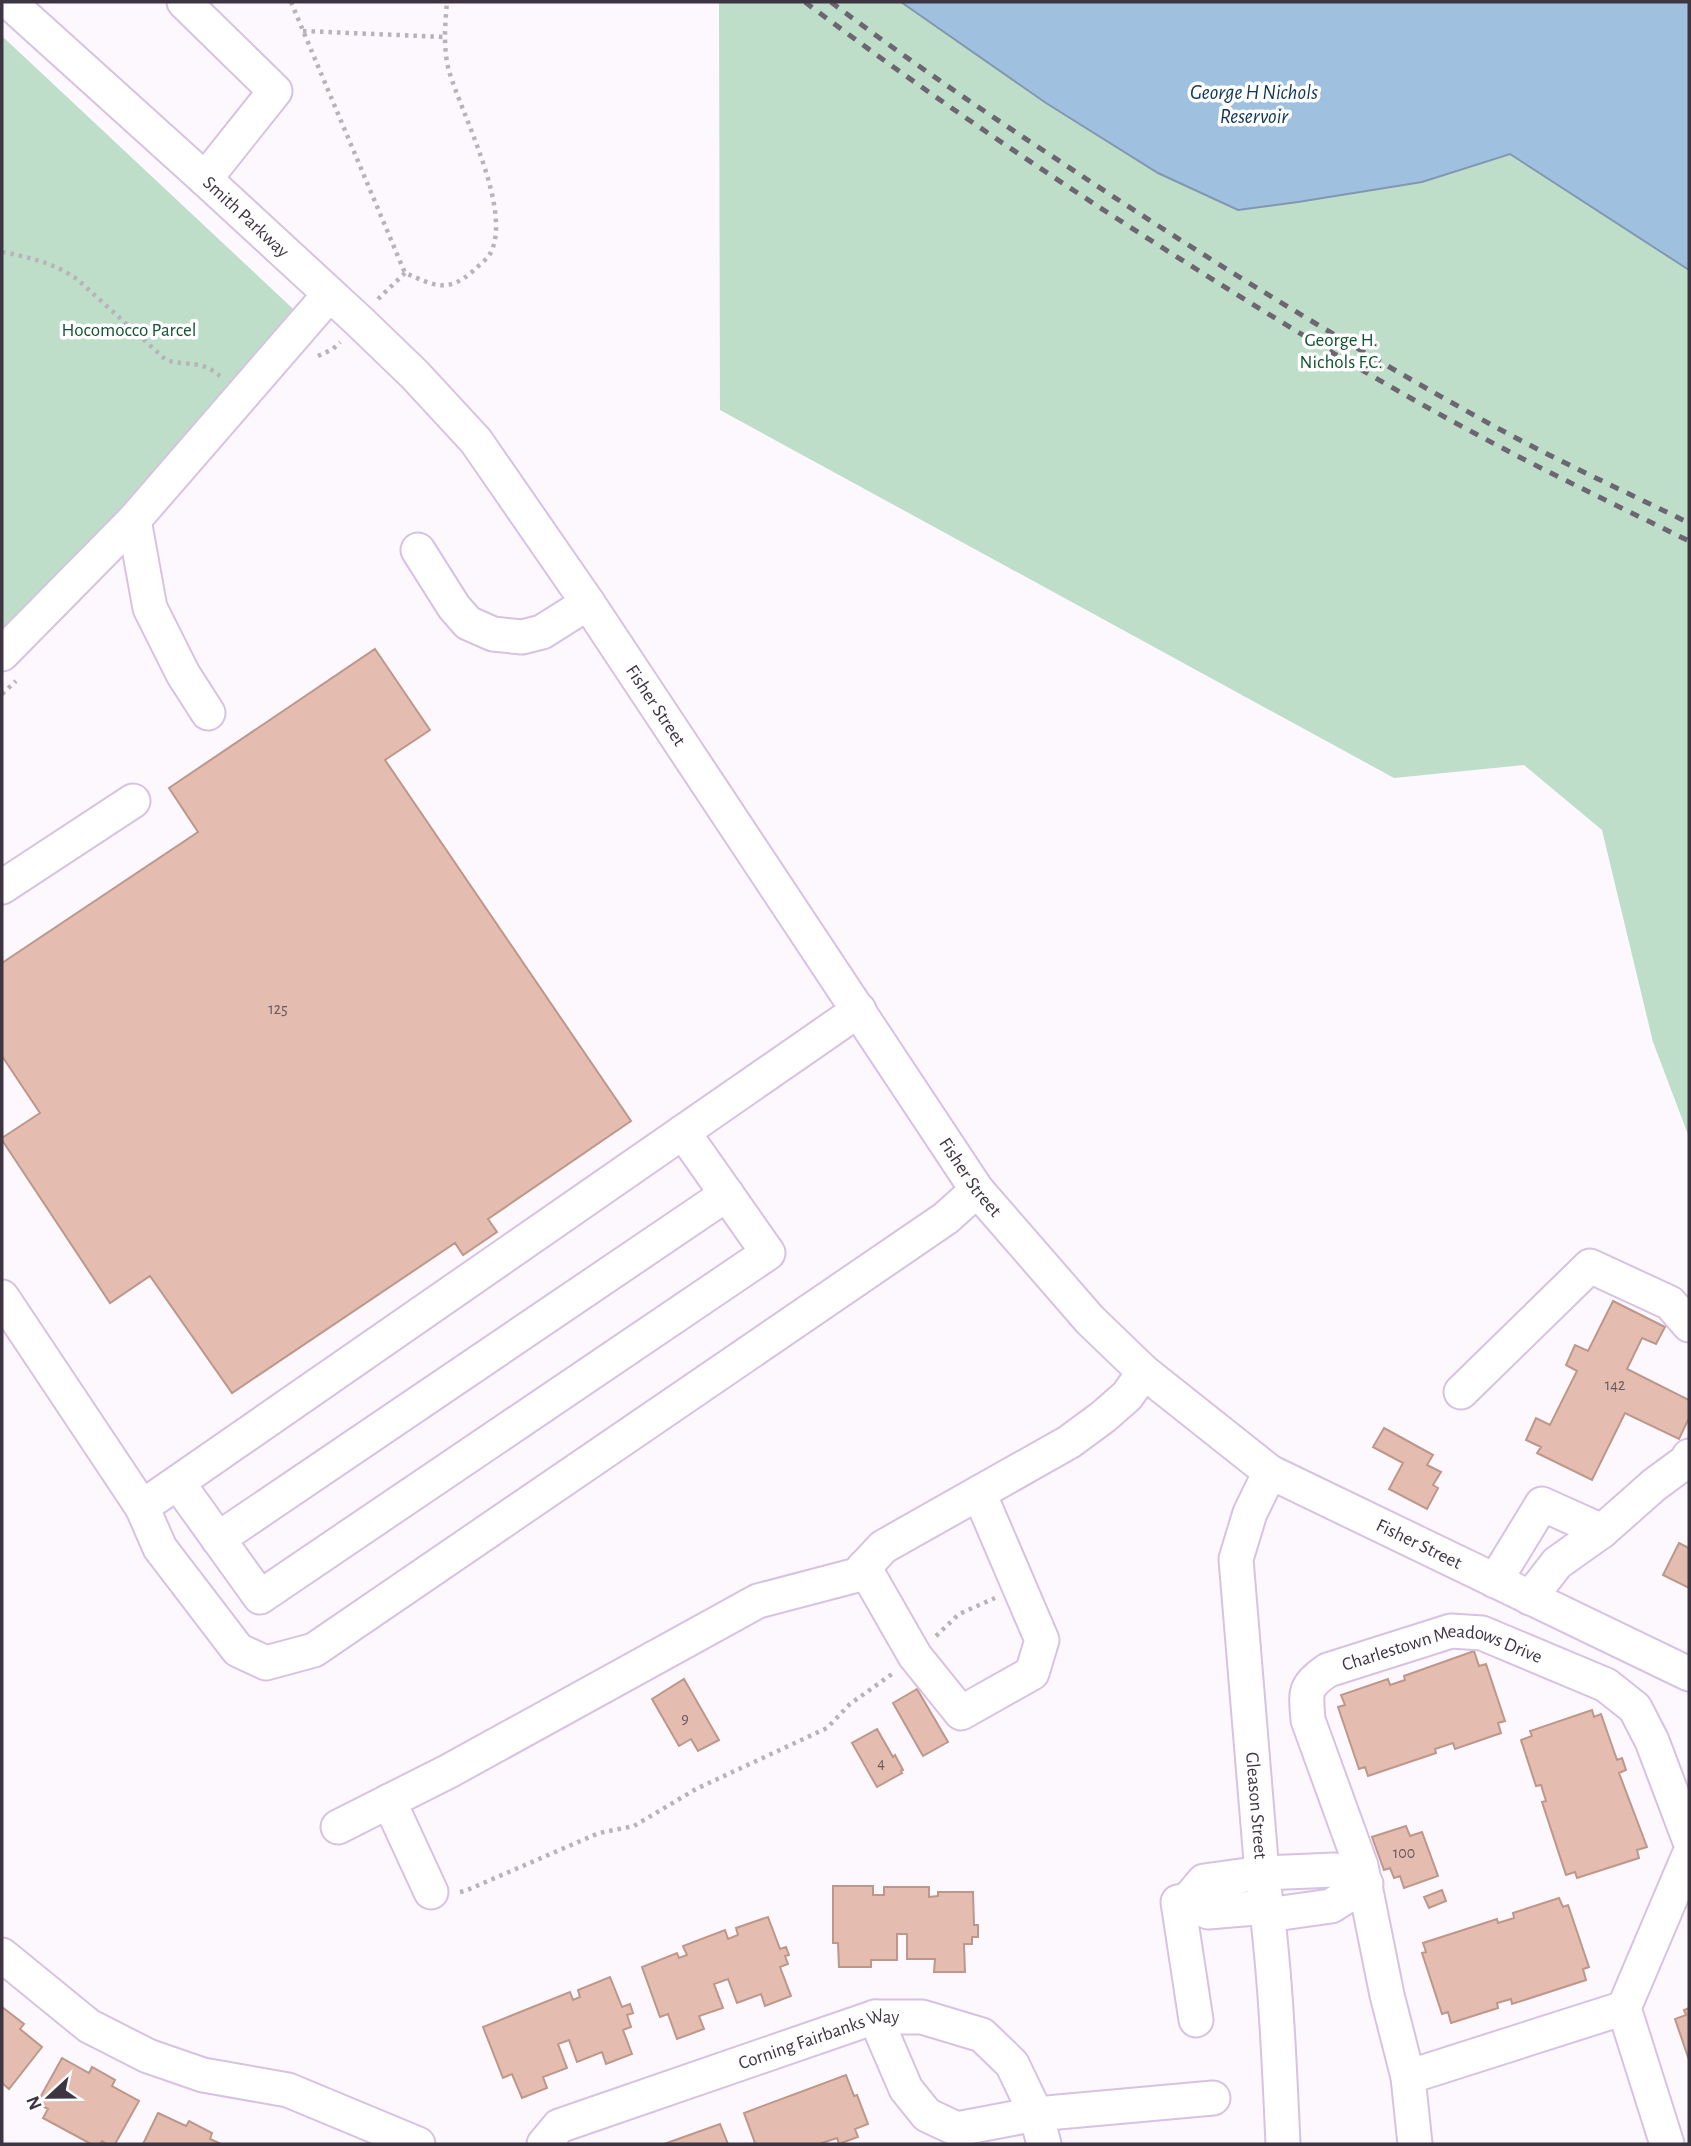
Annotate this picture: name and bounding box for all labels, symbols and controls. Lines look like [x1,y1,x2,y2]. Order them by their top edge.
water label: George H Nichols Reservoir [1190,82,1318,127]
street label: Smith Parkway [199,173,293,261]
park label: Hocomocco Parcel [62,321,196,340]
park label: George H. Nichols F.C. [1300,331,1383,372]
street label: Fisher Street [622,662,689,749]
house number: 125 [268,1001,288,1017]
street label: Fisher Street [936,1134,1005,1220]
house number: 142 [1605,1377,1625,1393]
street label: Fisher Street [1373,1515,1465,1573]
text: Charlestown Meadows Drive [1340,1621,1545,1674]
street label: Charlestown Meadows Drive [1337,1650,1547,1680]
house number: 9 [681,1711,689,1727]
street label: Gleason Street [1243,1751,1270,1860]
house number: 4 [877,1755,885,1771]
house number: 100 [1393,1845,1415,1861]
street label: Corning Fairbanks Way [736,2005,899,2073]
north arrow [14,2062,84,2132]
text: N [23,2093,46,2112]

